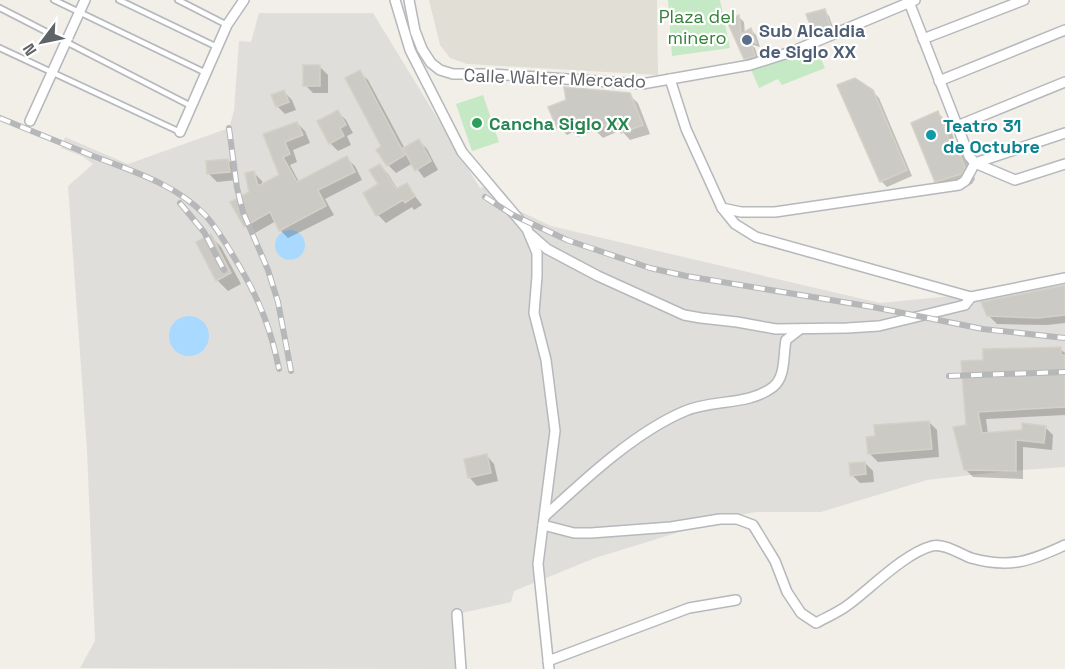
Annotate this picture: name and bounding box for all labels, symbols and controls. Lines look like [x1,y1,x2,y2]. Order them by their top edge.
park label: Plaza del minero [659,5,735,49]
north arrow [12,12,72,72]
place label: Sub Alcaldia de Siglo XX [759,19,866,63]
marker: Sub Alcaldia de Siglo XX [740,33,754,47]
text: N [18,40,41,60]
street label: Calle Walter Mercado [463,63,647,93]
place label: Cancha Siglo XX [489,112,630,135]
place label: Teatro 31 de Octubre [943,114,1040,158]
marker: Cancha Siglo XX [470,116,484,130]
marker: Teatro 31 de Octubre [924,128,938,142]

